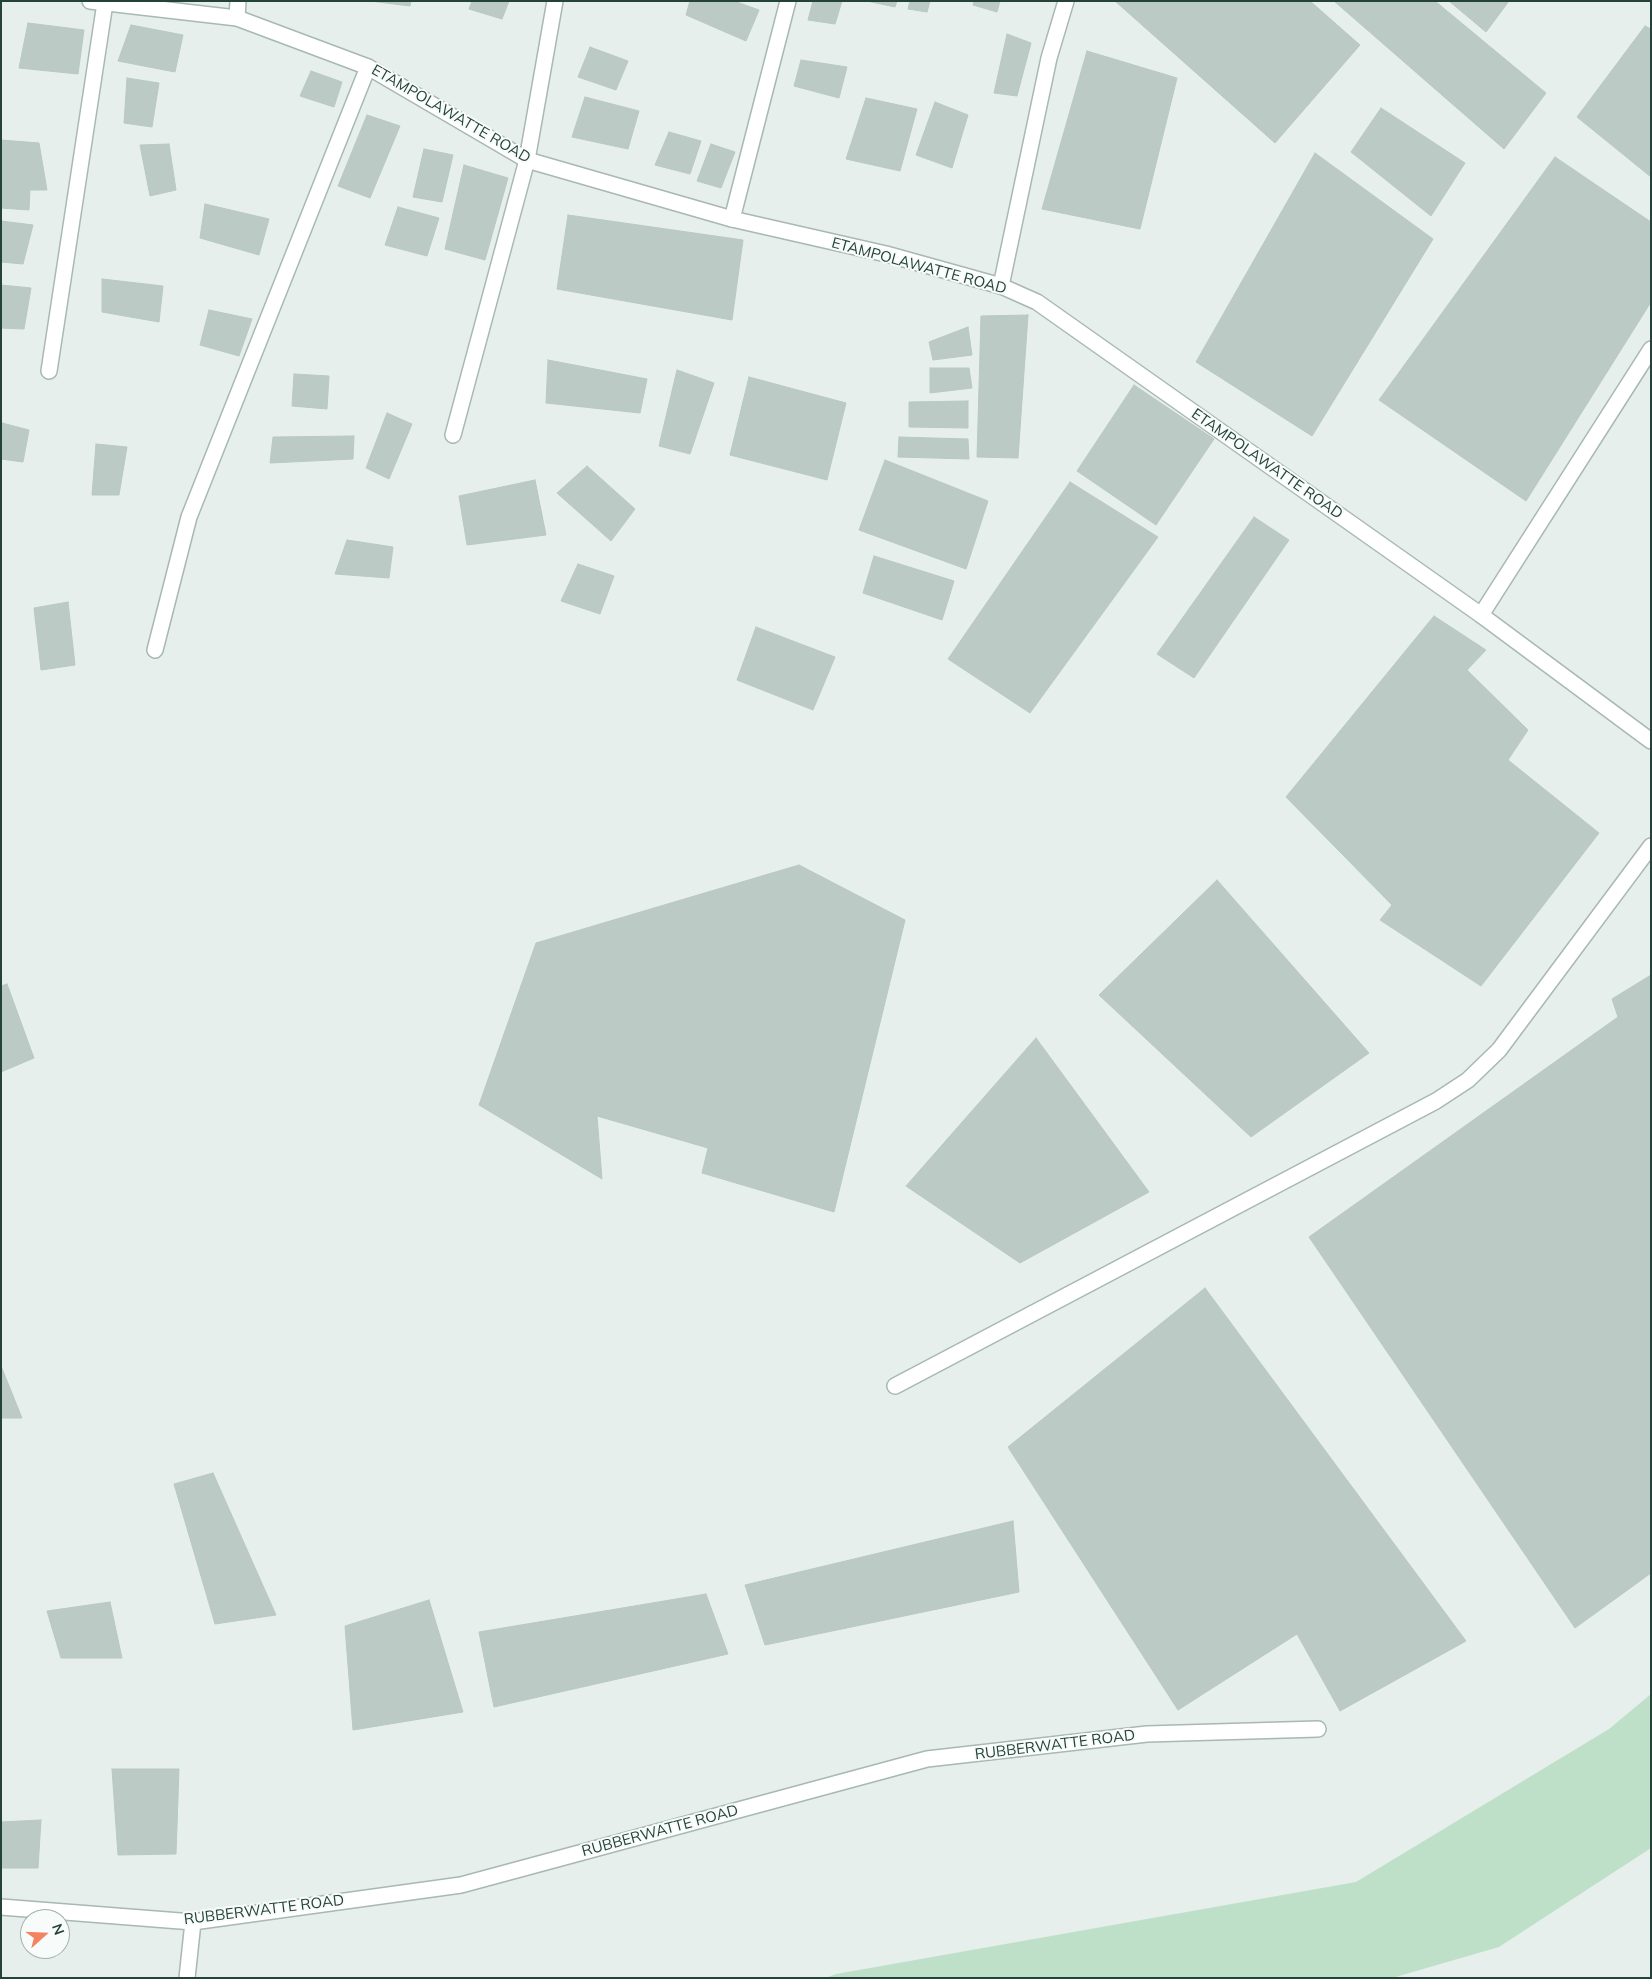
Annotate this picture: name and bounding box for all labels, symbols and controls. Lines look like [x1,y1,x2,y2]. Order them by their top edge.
street label: ETAMPOLAWATTE ROAD [368,61,534,167]
street label: ETAMPOLAWATTE ROAD [830,234,1008,298]
street label: ETAMPOLAWATTE ROAD [1188,405,1346,523]
street label: RUBBERWATTE ROAD [974,1726,1136,1764]
street label: RUBBERWATTE ROAD [580,1801,740,1861]
street label: RUBBERWATTE ROAD [183,1891,345,1929]
north arrow [20,1909,70,1959]
text: N [48,1921,68,1937]

